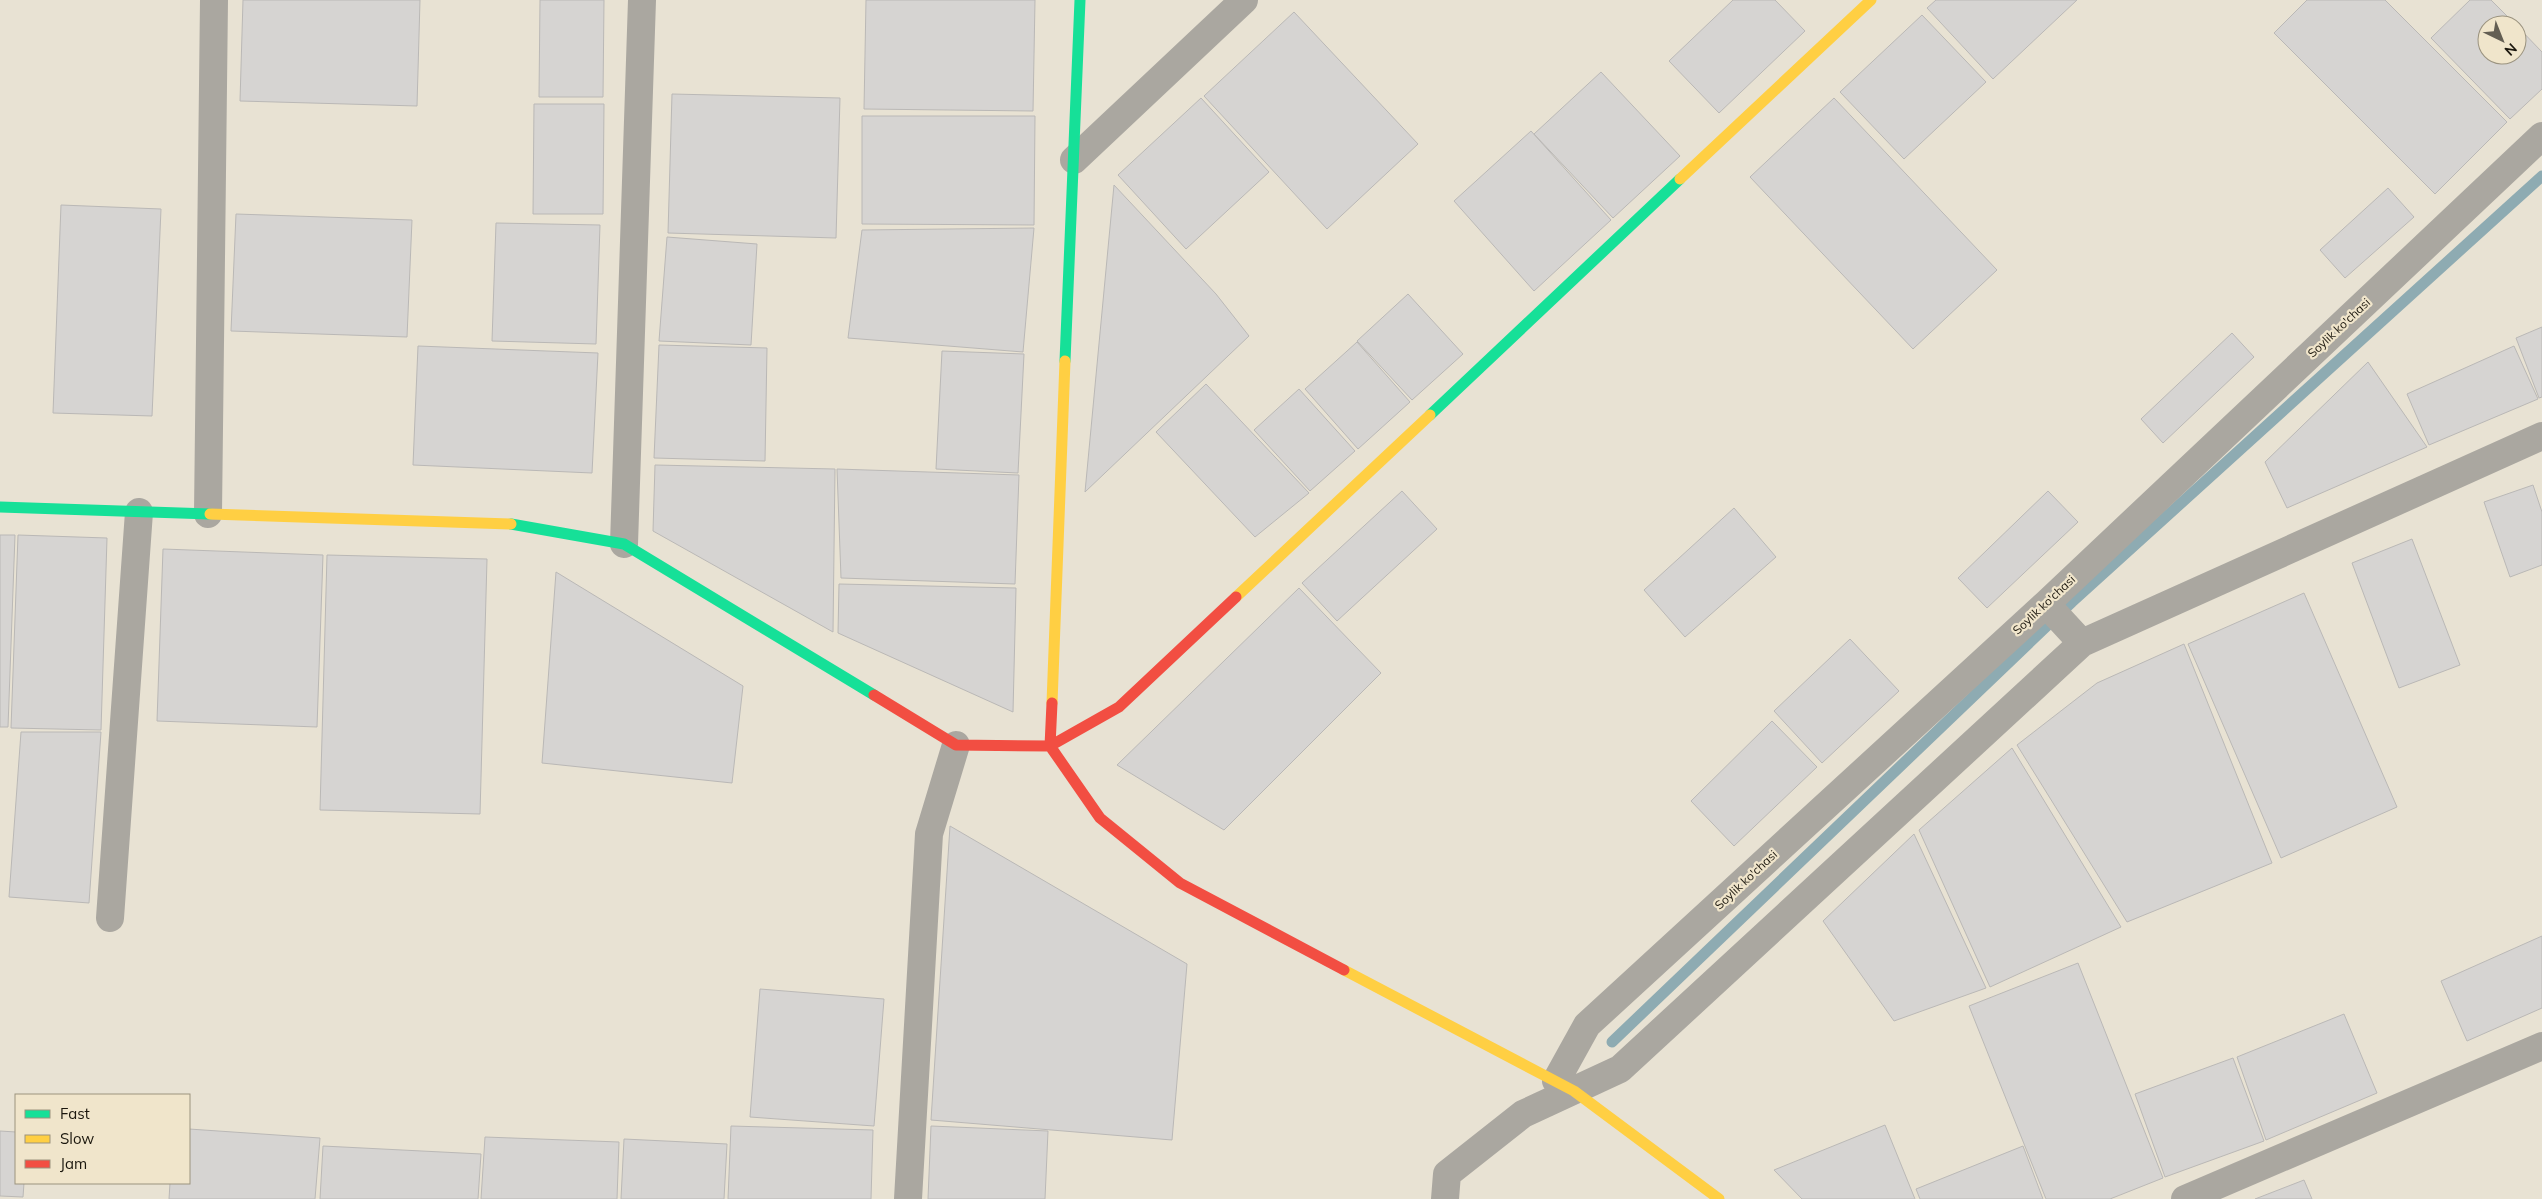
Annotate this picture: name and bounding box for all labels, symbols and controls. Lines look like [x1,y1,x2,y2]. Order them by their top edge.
north arrow [2477,15,2527,65]
text: N [2501,39,2521,60]
street label: Soylik ko'chasi [2304,295,2373,360]
street label: Soylik ko'chasi [2009,572,2078,637]
street label: Soylik ko'chasi [1711,847,1780,912]
legend [15,1094,190,1184]
text: Fast [60,1104,90,1123]
text: Slow [60,1129,94,1148]
text: Jam [60,1154,87,1173]

